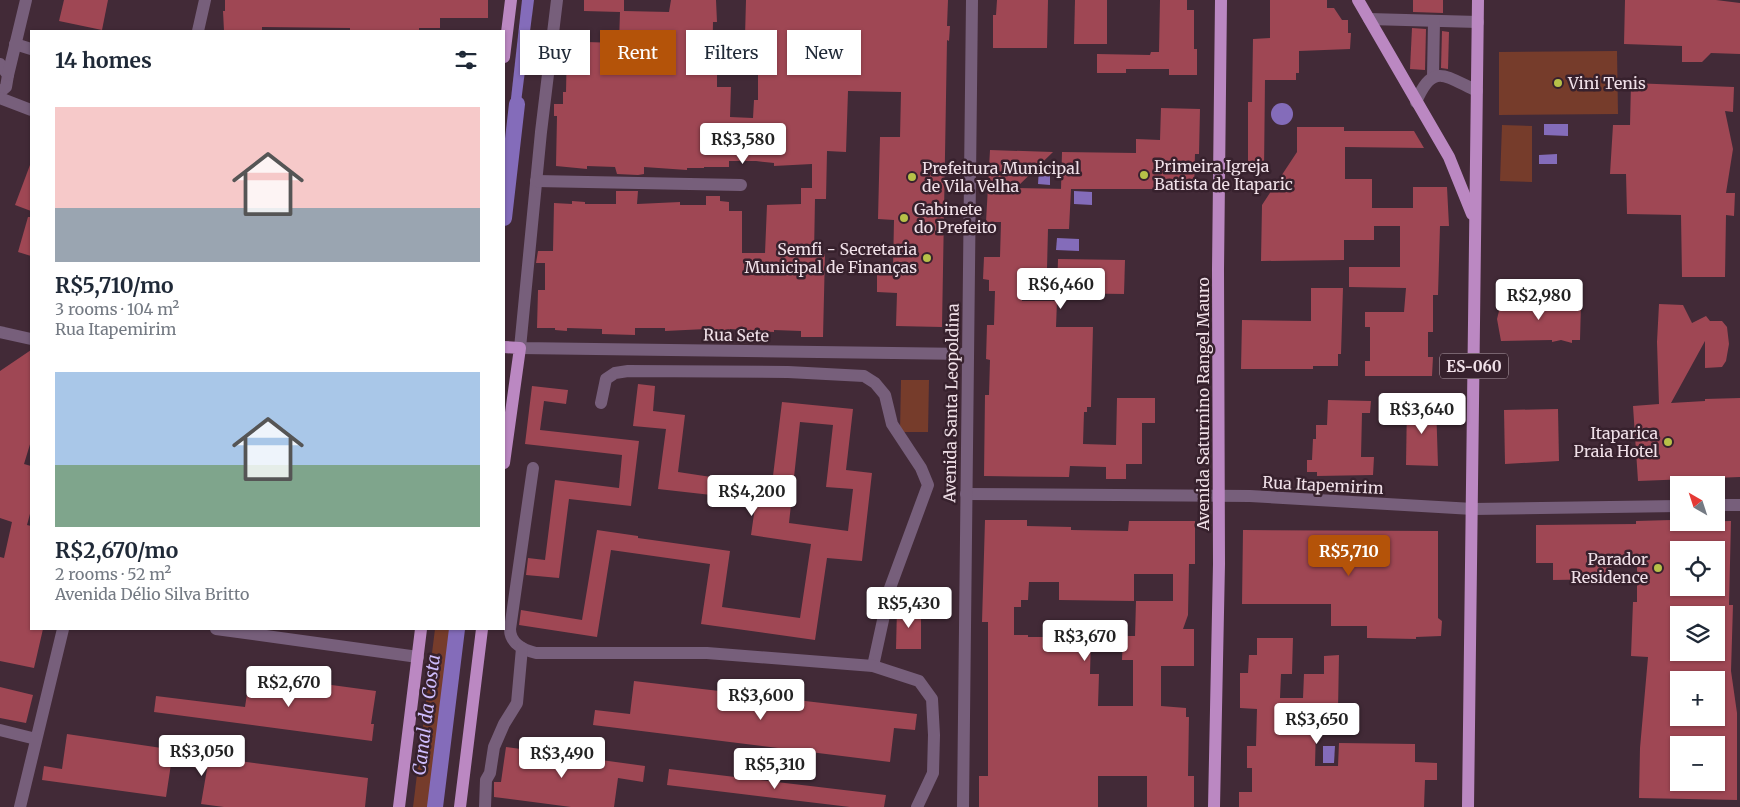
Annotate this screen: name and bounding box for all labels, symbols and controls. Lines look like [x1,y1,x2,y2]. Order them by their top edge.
chip: Buy [520,30,590,75]
chip: Rent [600,30,676,75]
chip: Filters [686,30,777,75]
chip: New [787,30,861,75]
icon: filters [452,46,480,74]
text: 14 homes [55,47,152,74]
place label: Vini Tenis [1567,73,1646,93]
marker: Vini Tenis [1552,77,1564,89]
pin: R$3,580 [697,122,789,165]
text: R$3,580 [711,129,775,149]
icon: home [223,139,313,229]
place label: Primeira Igreja Batista de Itaparic [1154,156,1293,194]
place label: Prefeitura Municipal de Vila Velha [922,158,1080,196]
marker: Primeira Igreja Batista de Itaparic [1138,169,1150,181]
marker: Prefeitura Municipal de Vila Velha [906,171,918,183]
place label: Gabinete do Prefeito [914,199,997,237]
marker: Gabinete do Prefeito [898,212,910,224]
place label: Semfi - Secretaria Municipal de Finanças [744,239,917,277]
marker: Semfi - Secretaria Municipal de Finanças [921,252,933,264]
pin: R$6,460 [1015,268,1107,310]
text: R$5,710/mo [55,272,174,299]
text: R$6,460 [1028,274,1094,294]
street label: Avenida Saturnino Rangel Mauro [1193,277,1213,532]
pin: R$2,980 [1493,278,1585,321]
text: R$2,980 [1507,285,1571,305]
text: 3 rooms · 104 m² [55,299,179,319]
street label: Avenida Santa Leopoldina [939,303,963,504]
text: Rua Itapemirim [55,319,177,339]
street label: Rua Sete [703,324,769,346]
road number: ES-060 [1440,354,1508,378]
pin: R$3,640 [1376,392,1468,435]
text: R$3,640 [1390,399,1454,419]
icon: home [223,404,313,494]
place label: Itaparica Praia Hotel [1573,423,1658,461]
marker: Itaparica Praia Hotel [1662,436,1674,448]
street label: Rua Itapemirim [1262,472,1384,498]
pin: R$4,200 [706,474,798,517]
north arrow [1670,476,1725,531]
map controls [1670,476,1725,791]
text: R$4,200 [718,481,786,501]
pin: R$5,710 [1303,534,1395,577]
text: R$2,670/mo [55,537,178,564]
text: R$5,710 [1319,541,1379,561]
button: locate [1670,541,1725,596]
place label: Parador Residence [1571,549,1648,587]
marker: Parador Residence [1652,562,1664,574]
text: 2 rooms · 52 m² [55,564,171,584]
text: Avenida Délio Silva Britto [55,584,249,604]
pin: R$5,430 [863,586,955,629]
text: R$5,430 [878,593,940,613]
button: layers [1670,606,1725,661]
pin: R$3,670 [1039,620,1131,662]
text: R$3,670 [1054,626,1116,646]
water label: Canal da Costa [407,653,445,777]
pin: R$2,670 [243,666,335,708]
button: + [1670,671,1725,726]
text: R$2,670 [257,672,321,692]
pin: R$3,600 [715,678,807,721]
text: R$3,600 [728,685,794,705]
pin: R$3,650 [1271,702,1363,745]
text: R$3,650 [1285,709,1349,729]
pin: R$3,050 [156,734,248,777]
pin: R$3,490 [516,736,608,779]
button: − [1670,736,1725,791]
text: R$3,050 [170,741,234,761]
text: R$3,490 [530,743,594,763]
pin: R$5,310 [729,748,821,790]
text: R$5,310 [745,754,805,774]

